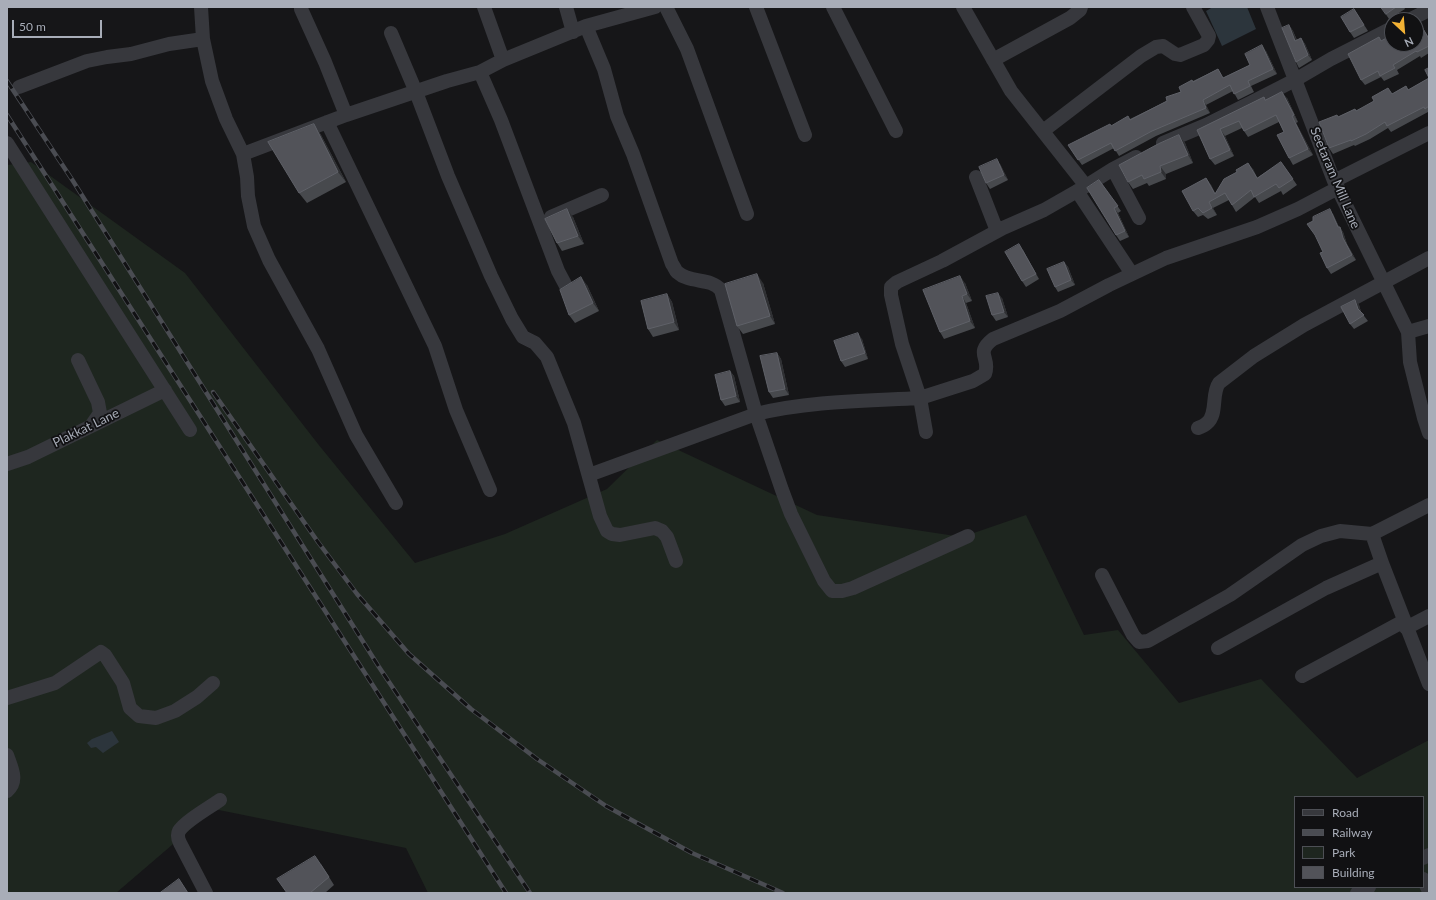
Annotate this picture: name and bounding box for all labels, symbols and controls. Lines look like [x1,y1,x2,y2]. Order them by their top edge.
scale bar [14,12,104,38]
north arrow [1384,12,1424,52]
text: 50 m [19,19,46,34]
text: N [1402,35,1416,50]
street label: Seetaram Mill Lane [1307,125,1363,231]
street label: Plakkat Lane [50,405,122,451]
legend [1294,796,1424,888]
text: Road [1332,805,1359,820]
text: Railway [1332,825,1372,840]
text: Park [1332,845,1355,860]
text: Building [1332,865,1375,880]

